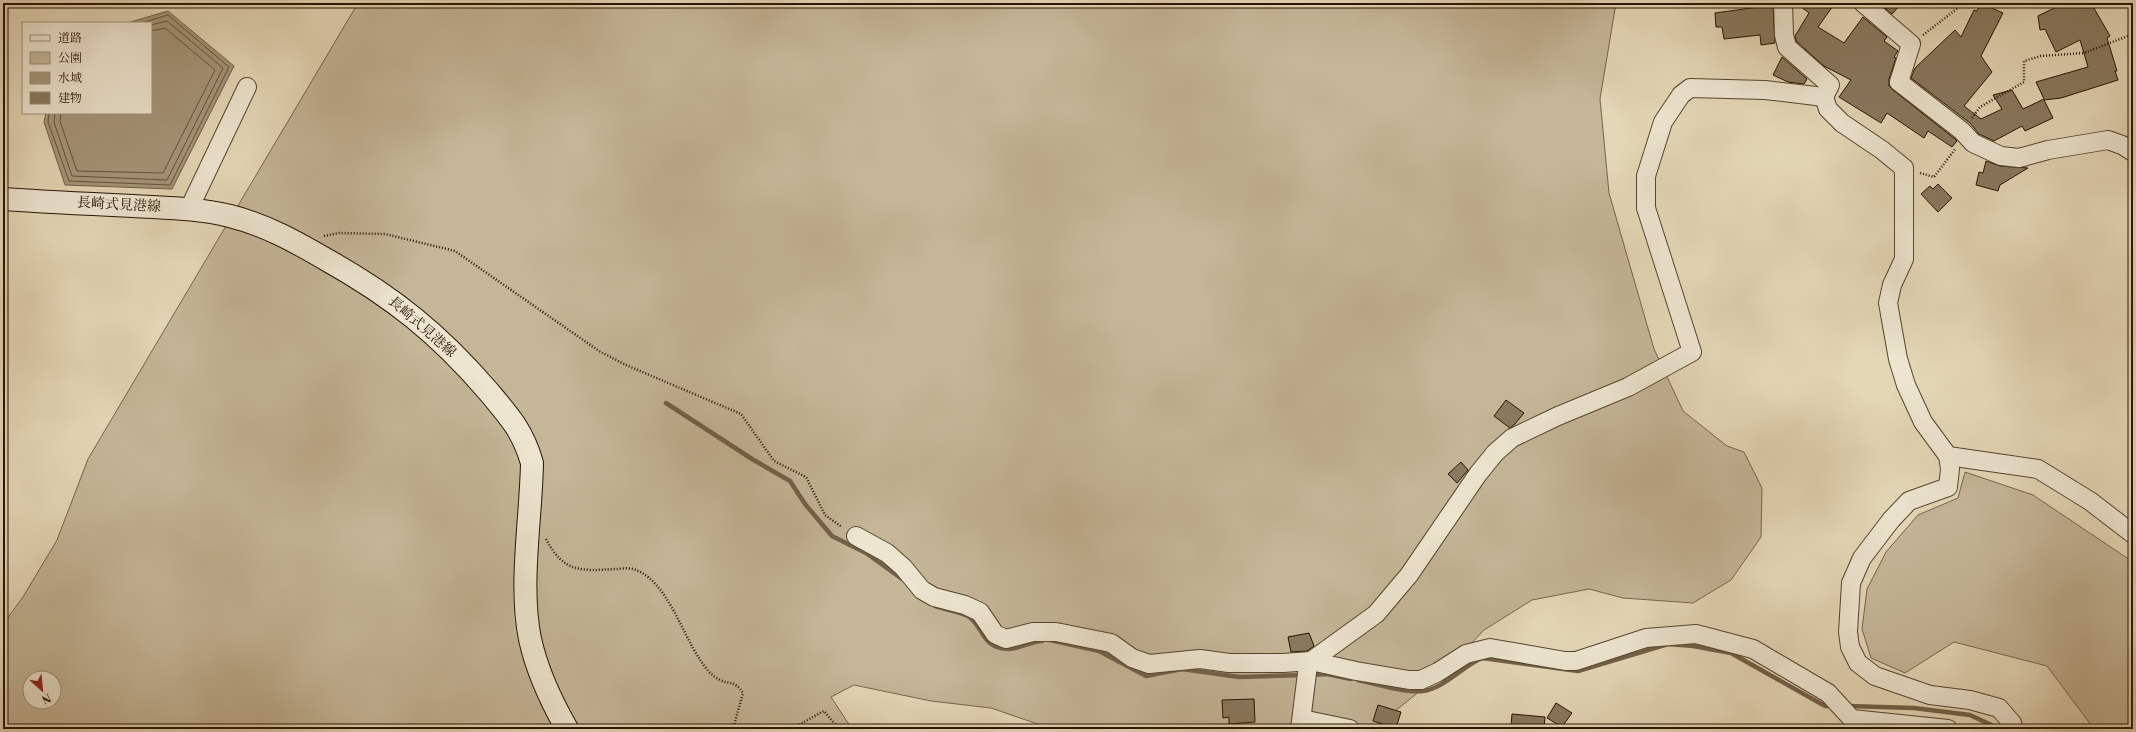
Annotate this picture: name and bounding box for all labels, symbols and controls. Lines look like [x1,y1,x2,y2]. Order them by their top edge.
legend [22,22,152,114]
text: 道路 [58,31,82,46]
text: 公園 [58,51,82,66]
text: 水域 [58,71,82,86]
text: 建物 [58,91,82,106]
street label: 長崎式見港線 [77,194,161,216]
street label: 長崎式見港線 [384,293,460,361]
north arrow [22,670,62,710]
text: N [39,690,53,706]

